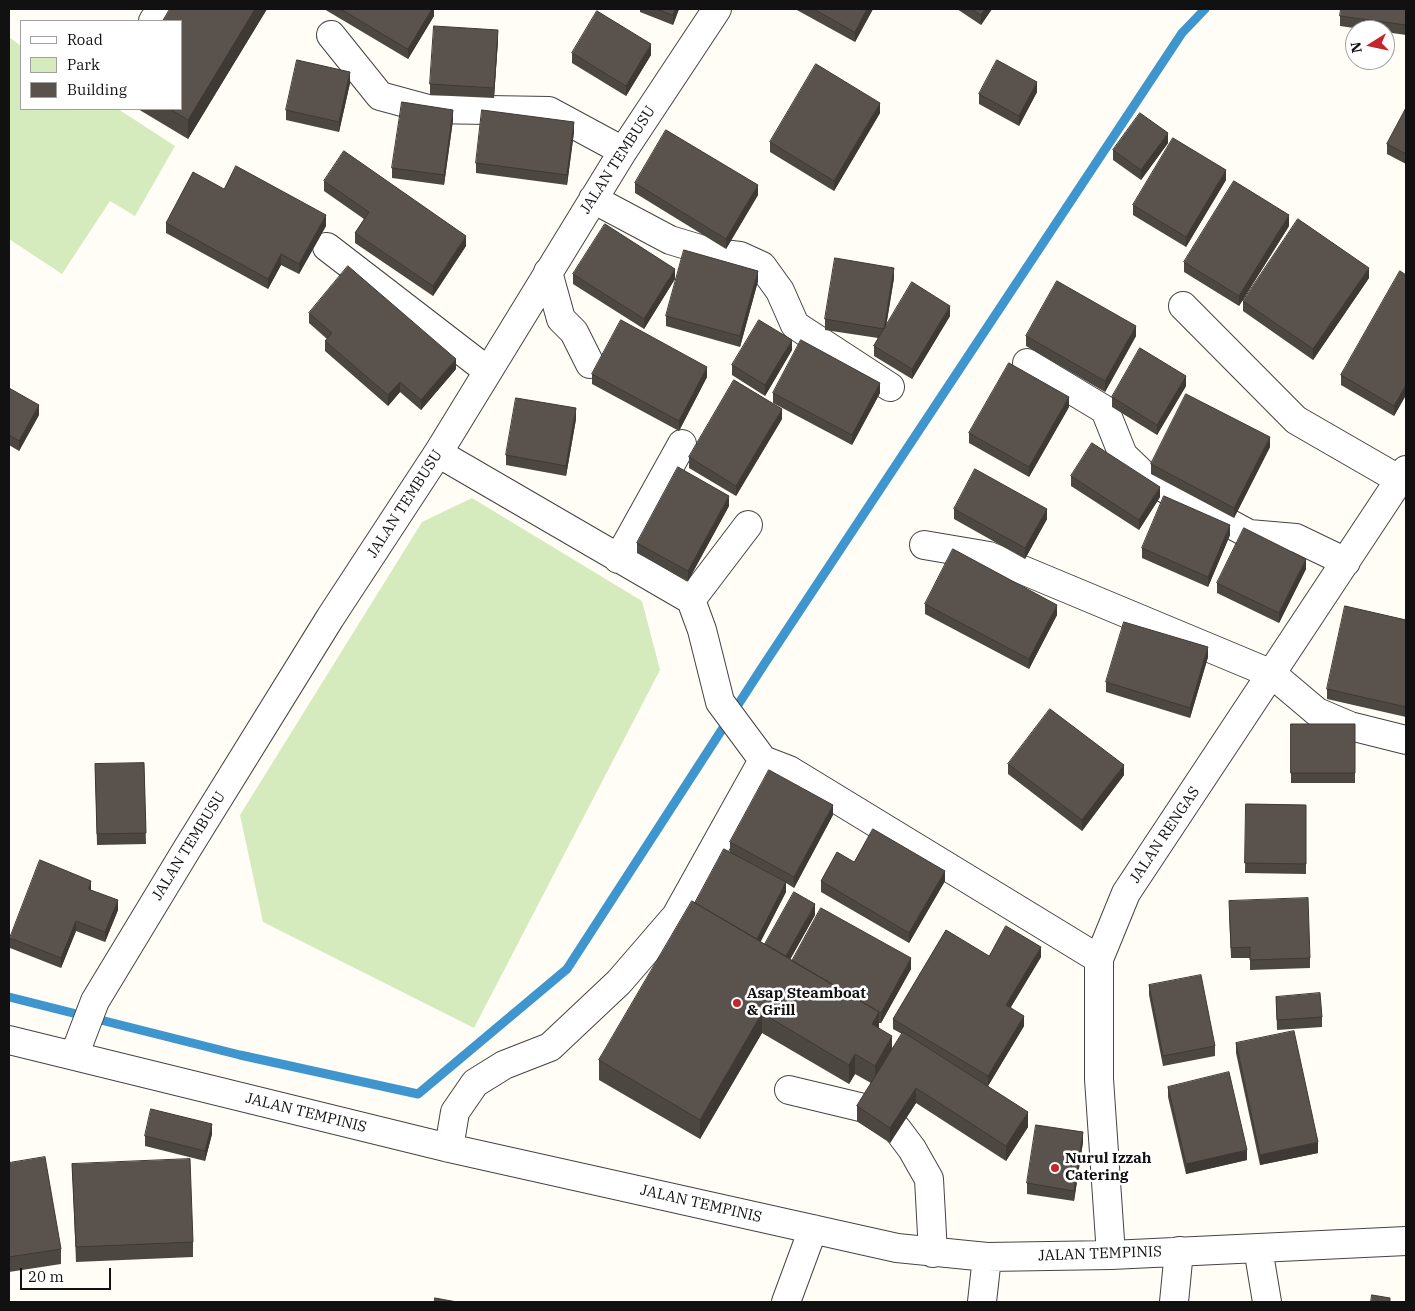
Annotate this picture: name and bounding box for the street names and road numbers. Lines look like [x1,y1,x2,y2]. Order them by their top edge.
street label: JALAN TEMBUSU [577,103,659,217]
street label: JALAN TEMBUSU [364,447,446,561]
street label: JALAN RENGAS [1126,783,1204,887]
street label: JALAN TEMBUSU [148,788,230,904]
street label: JALAN TEMPINIS [244,1089,368,1137]
street label: JALAN TEMPINIS [639,1181,763,1227]
street label: JALAN TEMPINIS [1038,1243,1162,1265]

